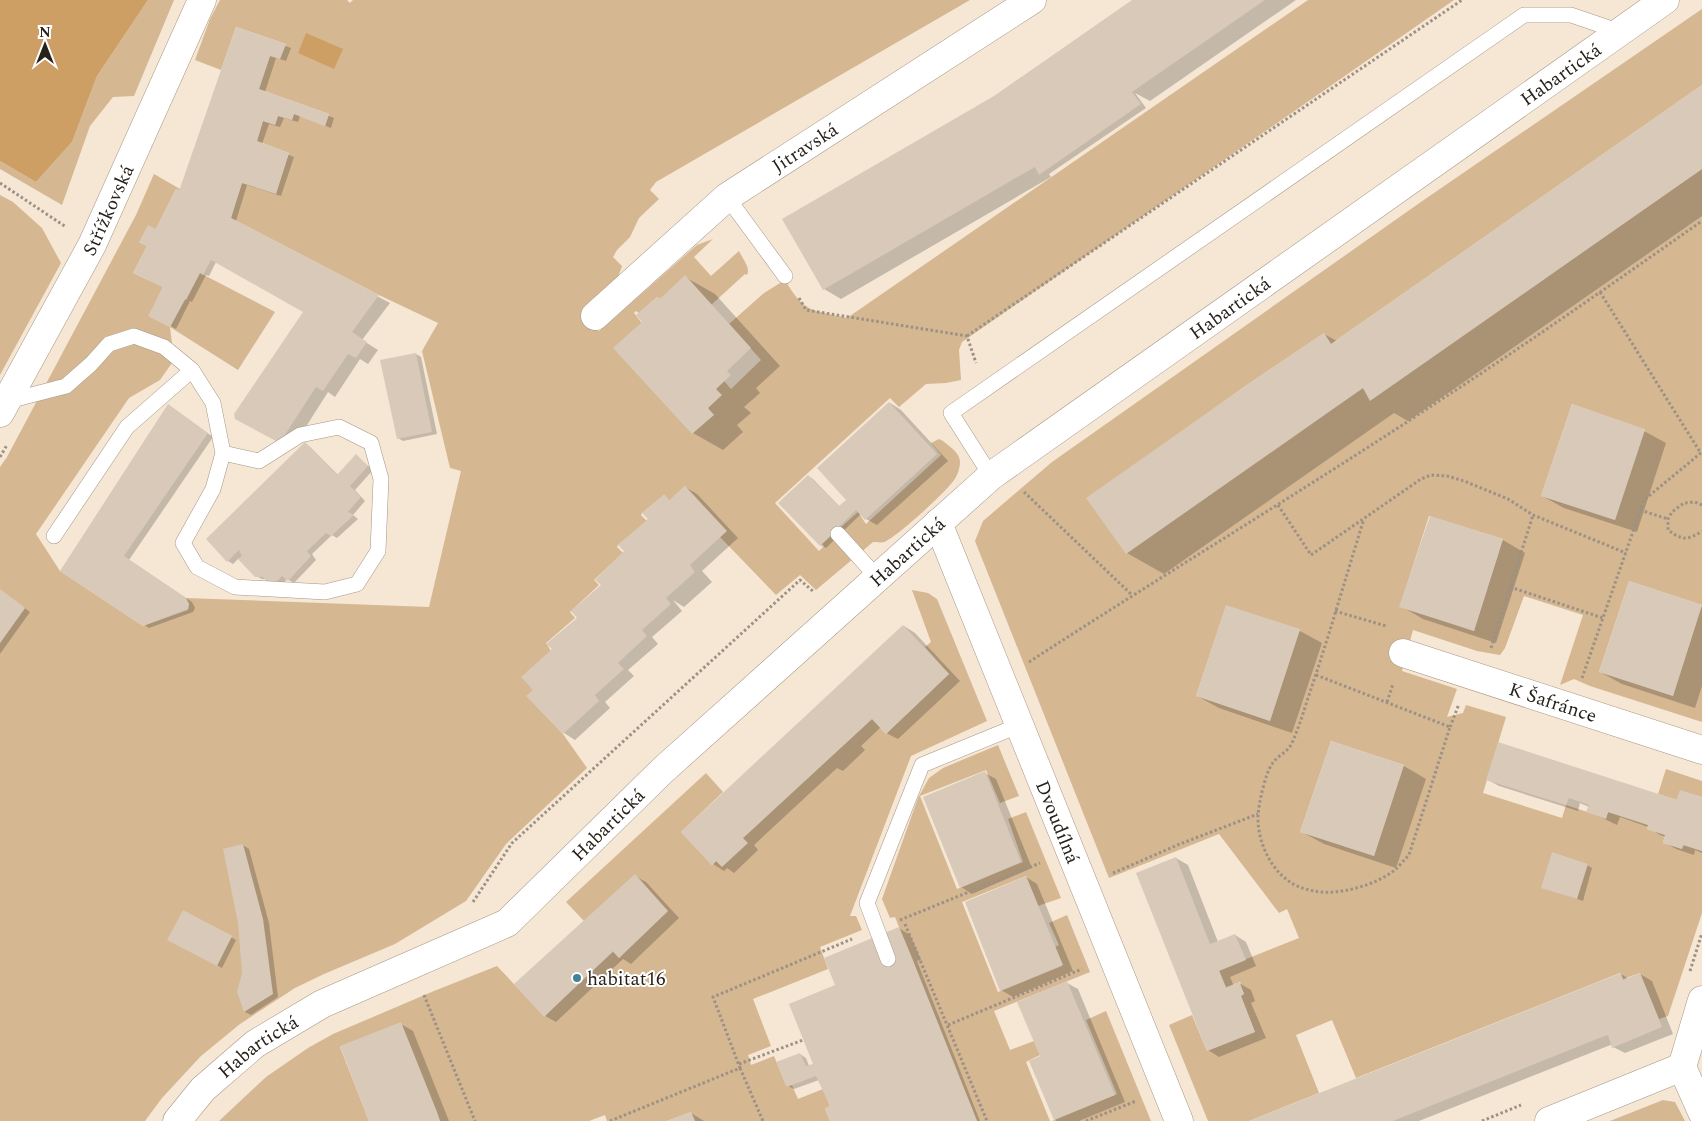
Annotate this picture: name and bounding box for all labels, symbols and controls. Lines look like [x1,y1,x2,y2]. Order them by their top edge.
north arrow [20,20,70,70]
text: N [39,22,51,43]
street label: Habartická [1515,36,1608,114]
street label: Jitravská [766,116,845,180]
street label: Střížkovská [76,160,143,262]
street label: Habartická [1184,270,1278,348]
street label: Habartická [863,510,953,595]
street label: K Šafránce [1505,675,1601,731]
street label: Dvoudílná [1027,776,1087,869]
street label: Habartická [565,782,653,868]
place label: habitat16 [587,965,666,994]
marker: habitat16 [571,972,583,984]
street label: Habartická [212,1008,305,1086]

